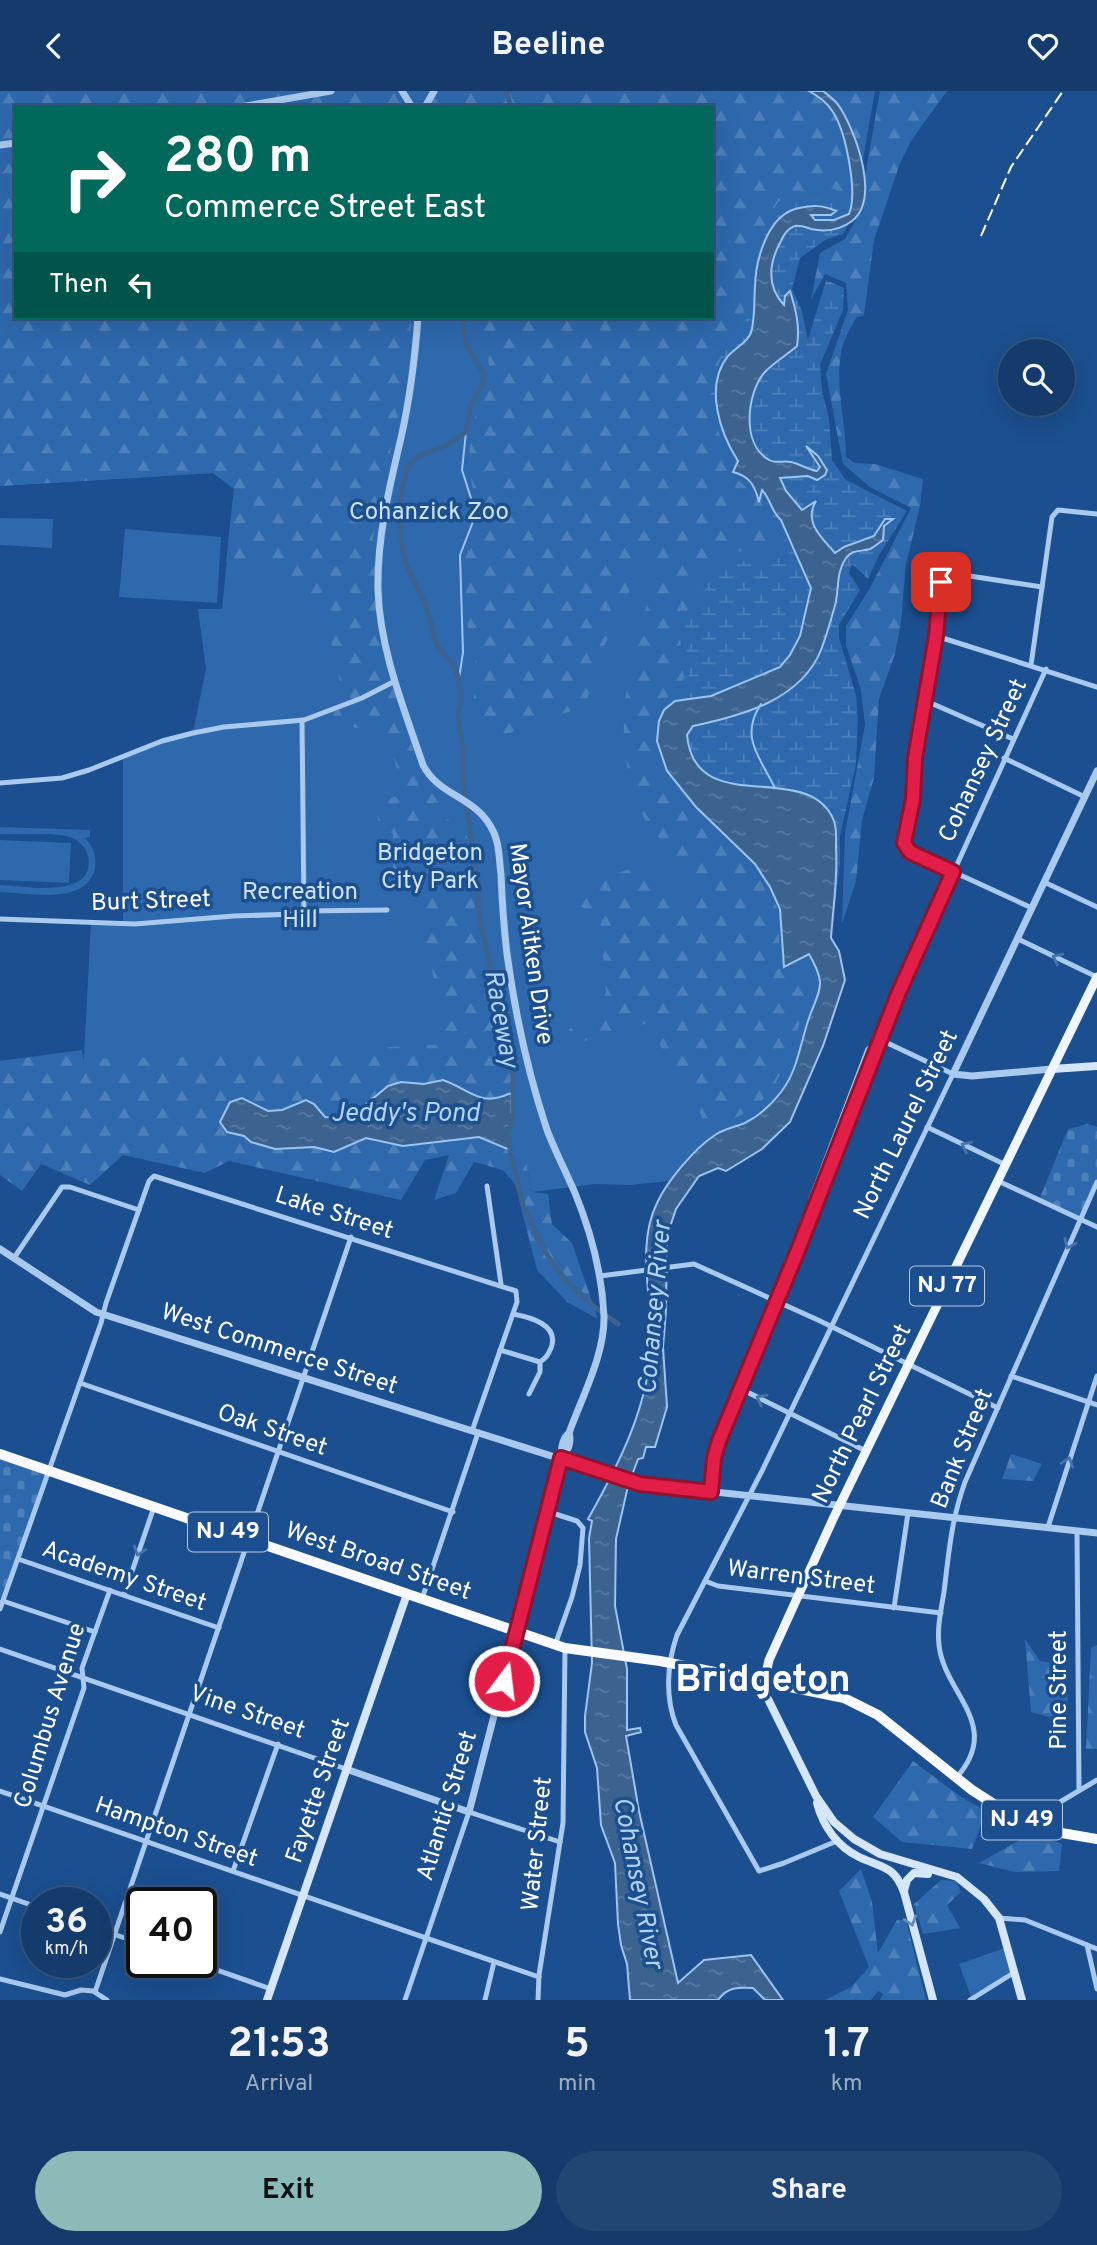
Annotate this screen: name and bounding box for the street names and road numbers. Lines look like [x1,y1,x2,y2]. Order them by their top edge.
street label: Cohansey Street [933,674,1035,848]
street label: Mayor Aitken Drive [501,841,559,1047]
street label: Burt Street [91,885,211,919]
street label: North Laurel Street [848,1025,966,1225]
street label: Lake Street [271,1181,397,1247]
road number: NJ 77 [910,1267,984,1305]
street label: West Commerce Street [157,1298,401,1402]
street label: North Pearl Street [807,1319,919,1509]
street label: Bank Street [925,1385,1001,1513]
street label: Oak Street [213,1398,331,1464]
road number: NJ 49 [188,1513,268,1551]
street label: West Broad Street [281,1516,475,1608]
street label: Academy Street [38,1535,210,1619]
street label: Warren Street [725,1554,877,1602]
street label: Columbus Avenue [9,1620,93,1812]
street label: Pine Street [1045,1630,1075,1750]
street label: Vine Street [185,1679,309,1747]
street label: Fayette Street [280,1714,358,1868]
street label: Atlantic Street [411,1727,485,1885]
street label: Water Street [516,1775,560,1913]
street label: Hampton Street [91,1791,261,1875]
road number: NJ 49 [982,1801,1062,1839]

